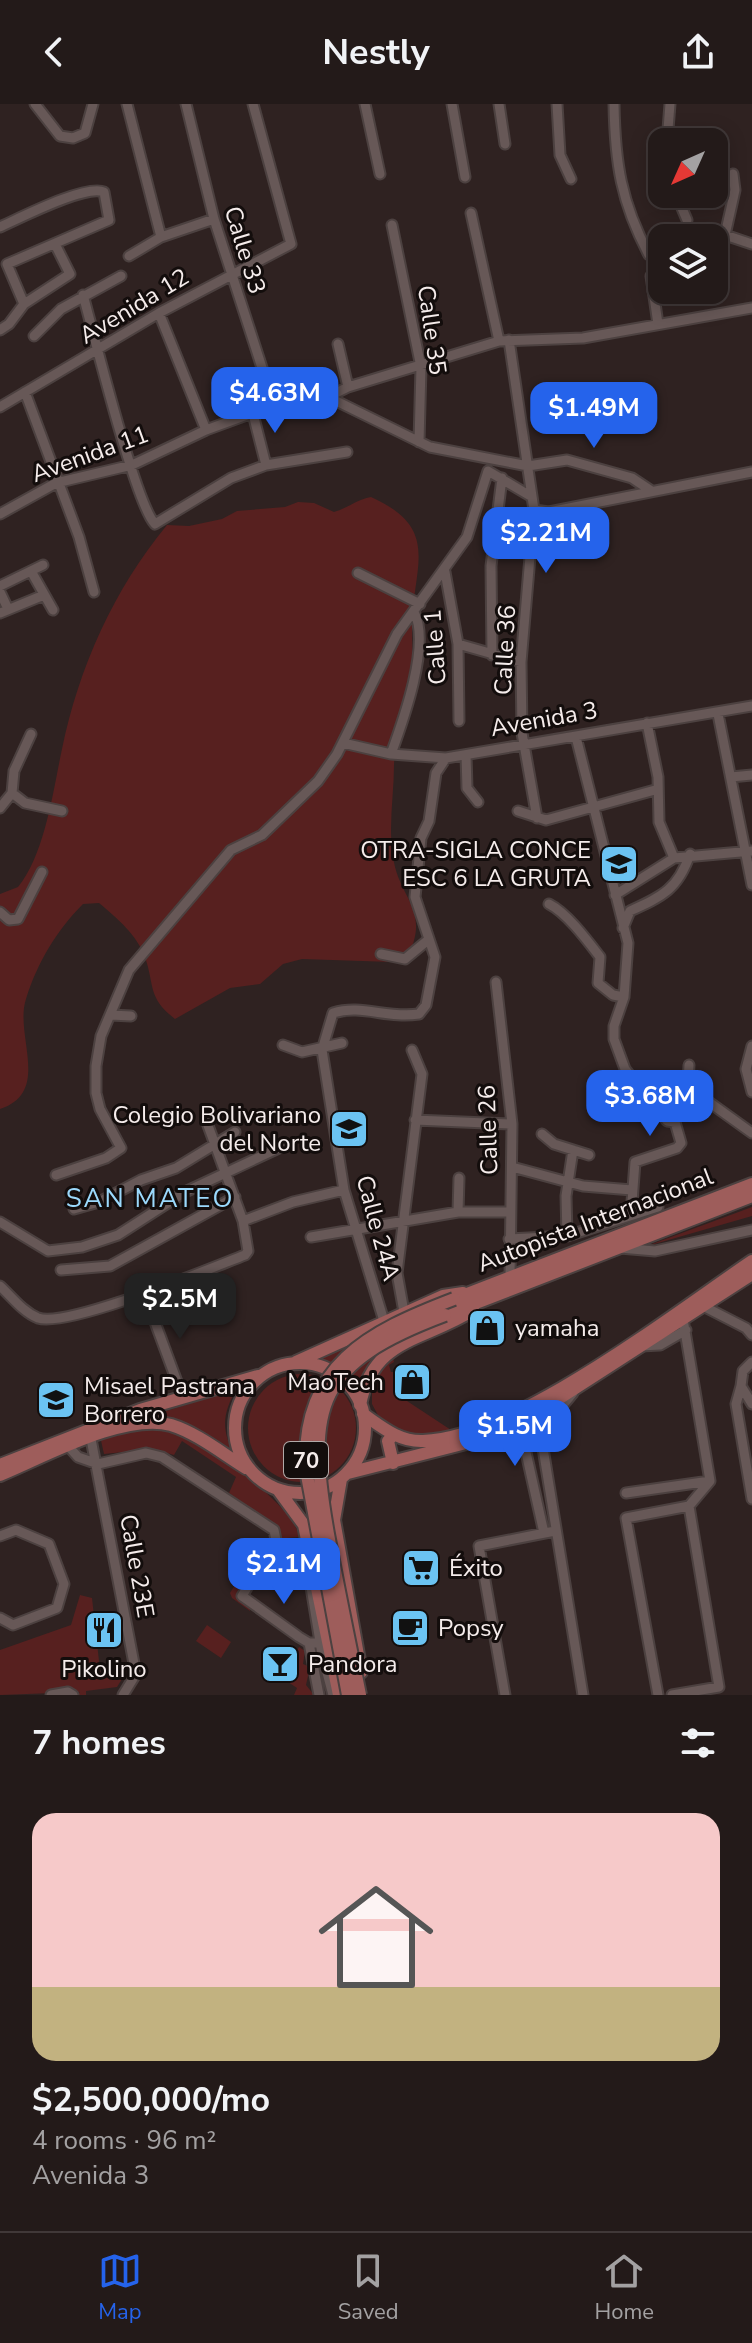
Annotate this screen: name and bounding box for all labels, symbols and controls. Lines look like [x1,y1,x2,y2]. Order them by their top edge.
text: Nestly [322,28,430,77]
icon: back [32,30,76,74]
icon: share [676,30,720,74]
north arrow [648,128,728,208]
map controls [648,128,728,304]
street label: Calle 33 [216,202,274,298]
button: layers [648,224,728,304]
street label: Avenida 12 [73,261,195,351]
street label: Calle 35 [410,283,454,377]
pin: $4.63M [210,367,340,435]
text: $4.63M [229,375,321,410]
pin: $1.49M [529,382,659,450]
text: $1.49M [548,390,640,425]
street label: Avenida 11 [27,418,153,490]
pin: $2.21M [481,507,611,575]
text: $2.21M [500,515,592,550]
street label: Calle 36 [487,604,523,696]
street label: Calle 1 [416,608,454,686]
street label: Avenida 3 [488,694,600,744]
place label: OTRA-SIGLA CONCE ESC 6 LA GRUTA [360,834,592,894]
school or university icon: OTRA-SIGLA CONCE ESC 6 LA GRUTA [598,843,640,885]
pin: $3.68M [585,1070,715,1138]
text: $3.68M [604,1078,696,1113]
street label: Calle 26 [470,1084,506,1176]
place label: Colegio Bolivariano del Norte [113,1099,321,1159]
school or university icon: Colegio Bolivariano del Norte [328,1108,370,1150]
street label: Autopista Internacional [473,1160,717,1280]
street label: Calle 24A [349,1172,408,1285]
district label: SAN MATEO [66,1181,234,1216]
pin: $2.5M [124,1273,236,1341]
text: $2.5M [142,1281,218,1316]
shop icon: yamaha [466,1307,508,1349]
place label: yamaha [515,1312,599,1344]
shop icon: MaoTech [391,1361,433,1403]
place label: MaoTech [287,1366,384,1398]
place label: Misael Pastrana Borrero [84,1370,255,1430]
school or university icon: Misael Pastrana Borrero [35,1379,77,1421]
pin: $1.5M [459,1400,571,1468]
text: $1.5M [477,1408,553,1443]
road number: 70 [284,1442,328,1478]
street label: Calle 23E [112,1512,162,1620]
pin: $2.1M [228,1538,340,1606]
text: $2.1M [246,1546,322,1581]
supermarket icon: Éxito [400,1547,442,1589]
place label: Éxito [449,1552,503,1584]
cafe icon: Popsy [389,1607,431,1649]
restaurant icon: Pikolino [83,1609,125,1651]
place label: Popsy [438,1612,504,1644]
bar icon: Pandora [259,1643,301,1685]
place label: Pandora [308,1648,398,1680]
place label: Pikolino [61,1653,147,1685]
text: 7 homes [32,1720,166,1766]
icon: filters [676,1721,720,1765]
icon: home [304,1865,448,2009]
text: $2,500,000/mo [32,2077,270,2123]
text: 4 rooms · 96 m² [32,2123,216,2158]
text: Avenida 3 [32,2158,149,2193]
tab: Map [98,2249,142,2327]
tab: Saved [338,2249,399,2327]
tab: Home [595,2249,654,2327]

